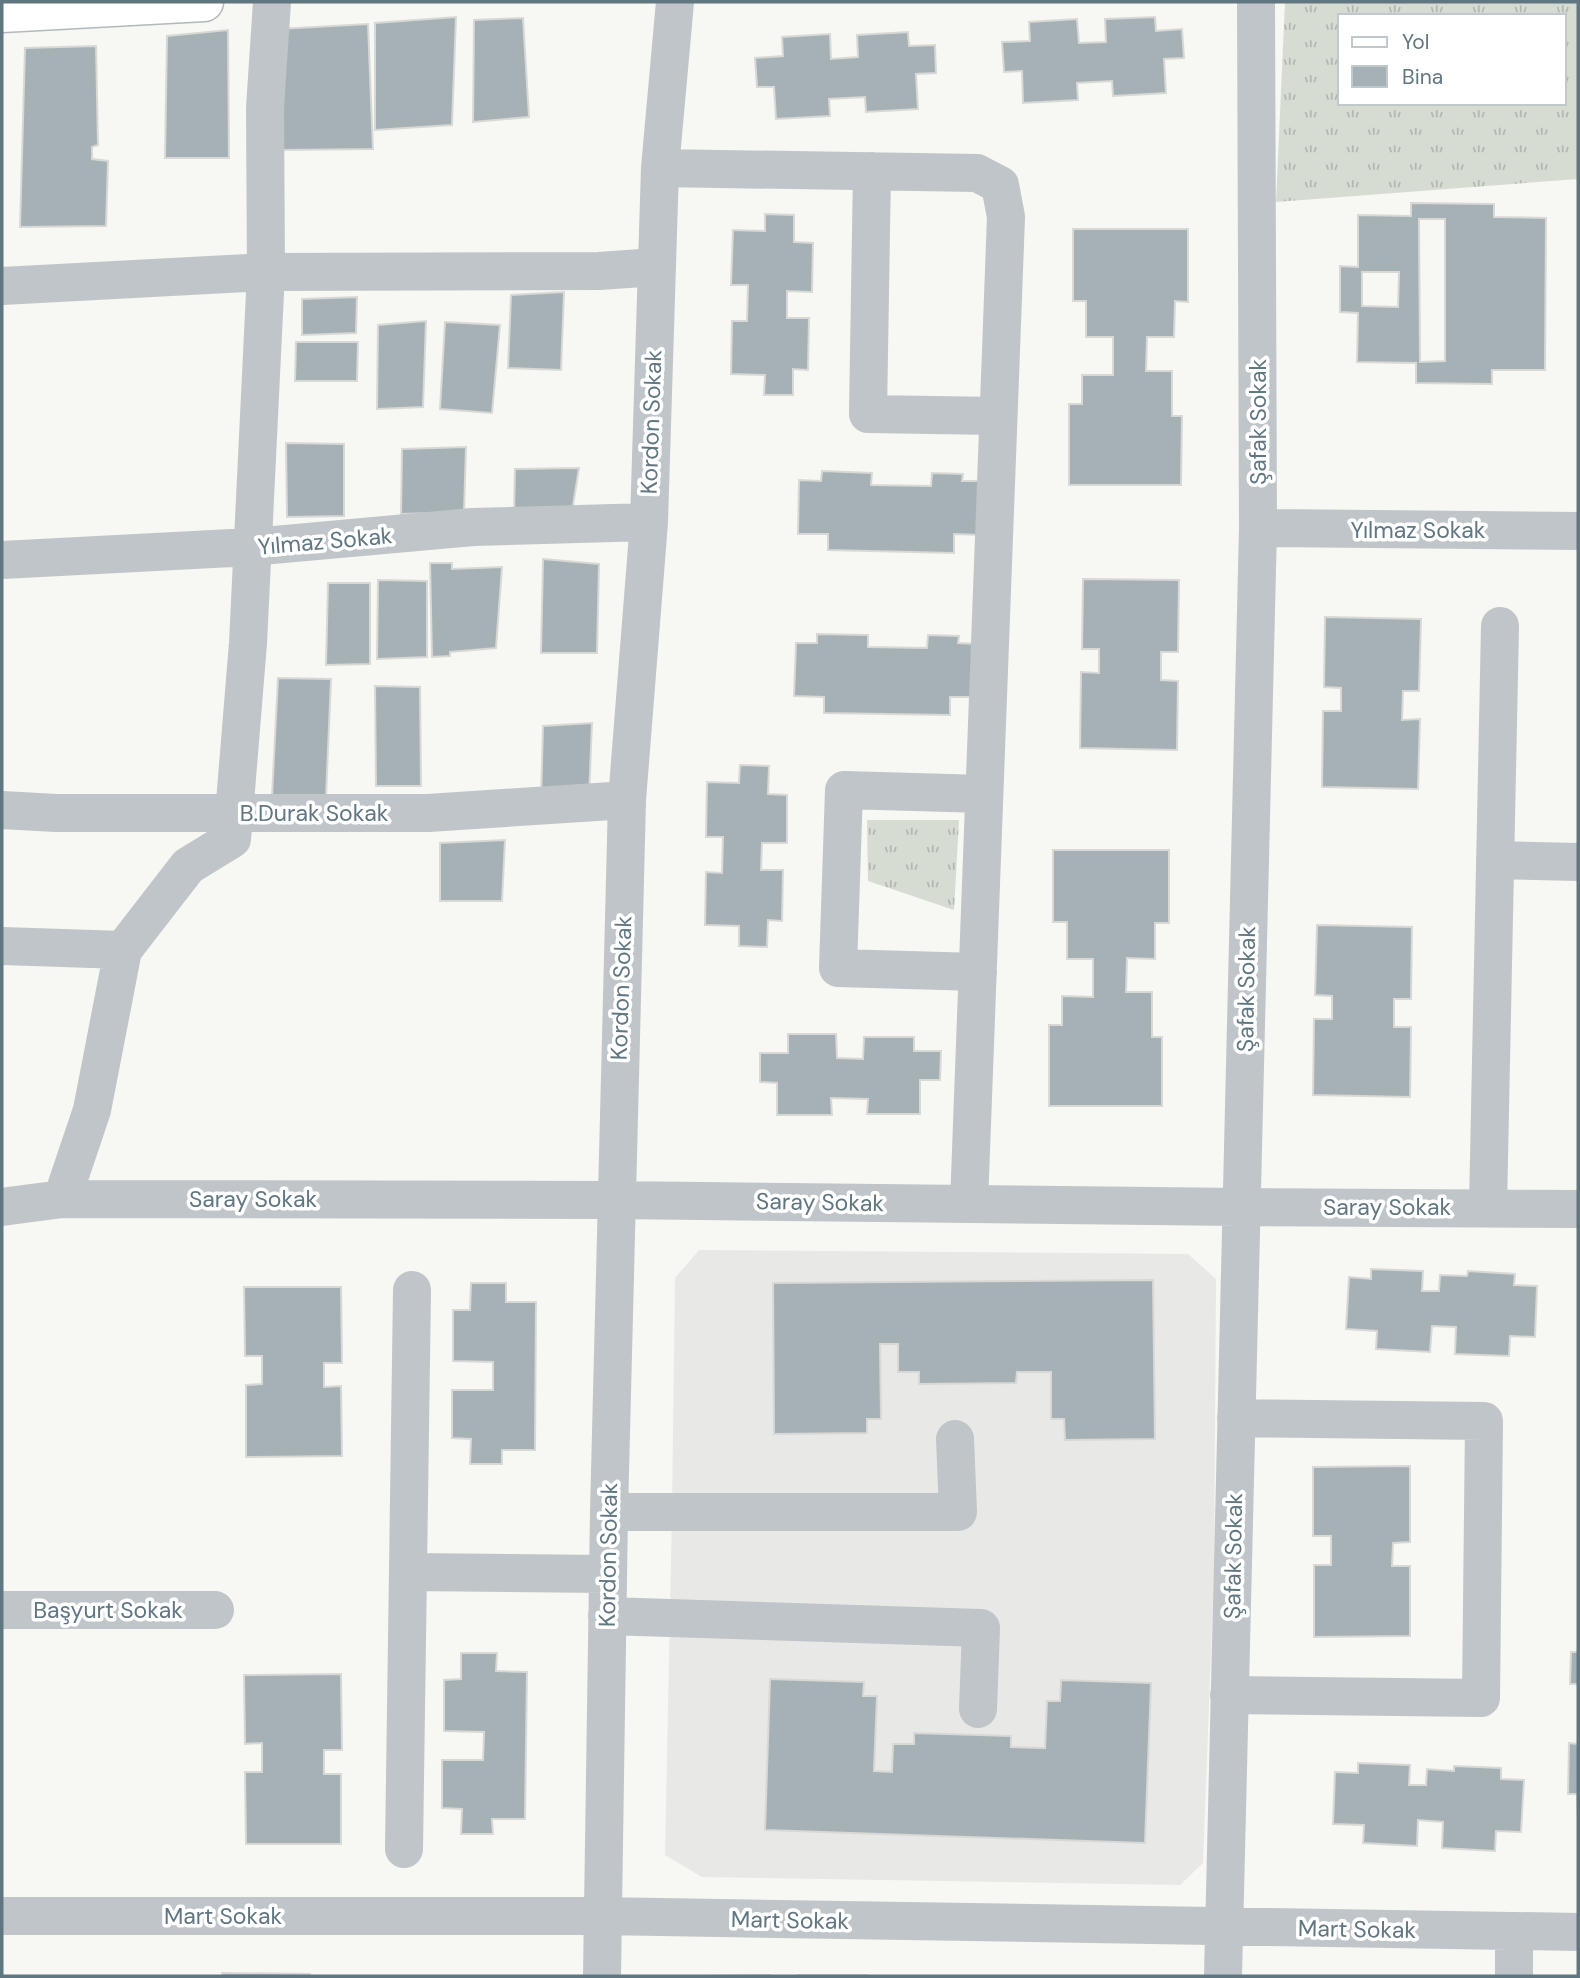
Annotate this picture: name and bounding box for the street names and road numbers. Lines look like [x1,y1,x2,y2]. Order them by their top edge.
street label: Kordon Sokak [633,349,669,495]
street label: Şafak Sokak [1243,359,1273,485]
street label: Yılmaz Sokak [1351,515,1486,545]
street label: Yılmaz Sokak [256,520,394,562]
street label: B.Durak Sokak [240,798,389,828]
street label: Kordon Sokak [603,915,639,1061]
street label: Şafak Sokak [1230,925,1262,1052]
street label: Saray Sokak [189,1184,317,1214]
street label: Saray Sokak [756,1186,885,1218]
street label: Saray Sokak [1323,1192,1451,1222]
street label: Kordon Sokak [592,1482,624,1627]
street label: Şafak Sokak [1217,1492,1249,1619]
street label: Başyurt Sokak [33,1595,183,1625]
street label: Mart Sokak [164,1901,282,1931]
street label: Mart Sokak [731,1904,850,1936]
street label: Mart Sokak [1298,1913,1417,1945]

